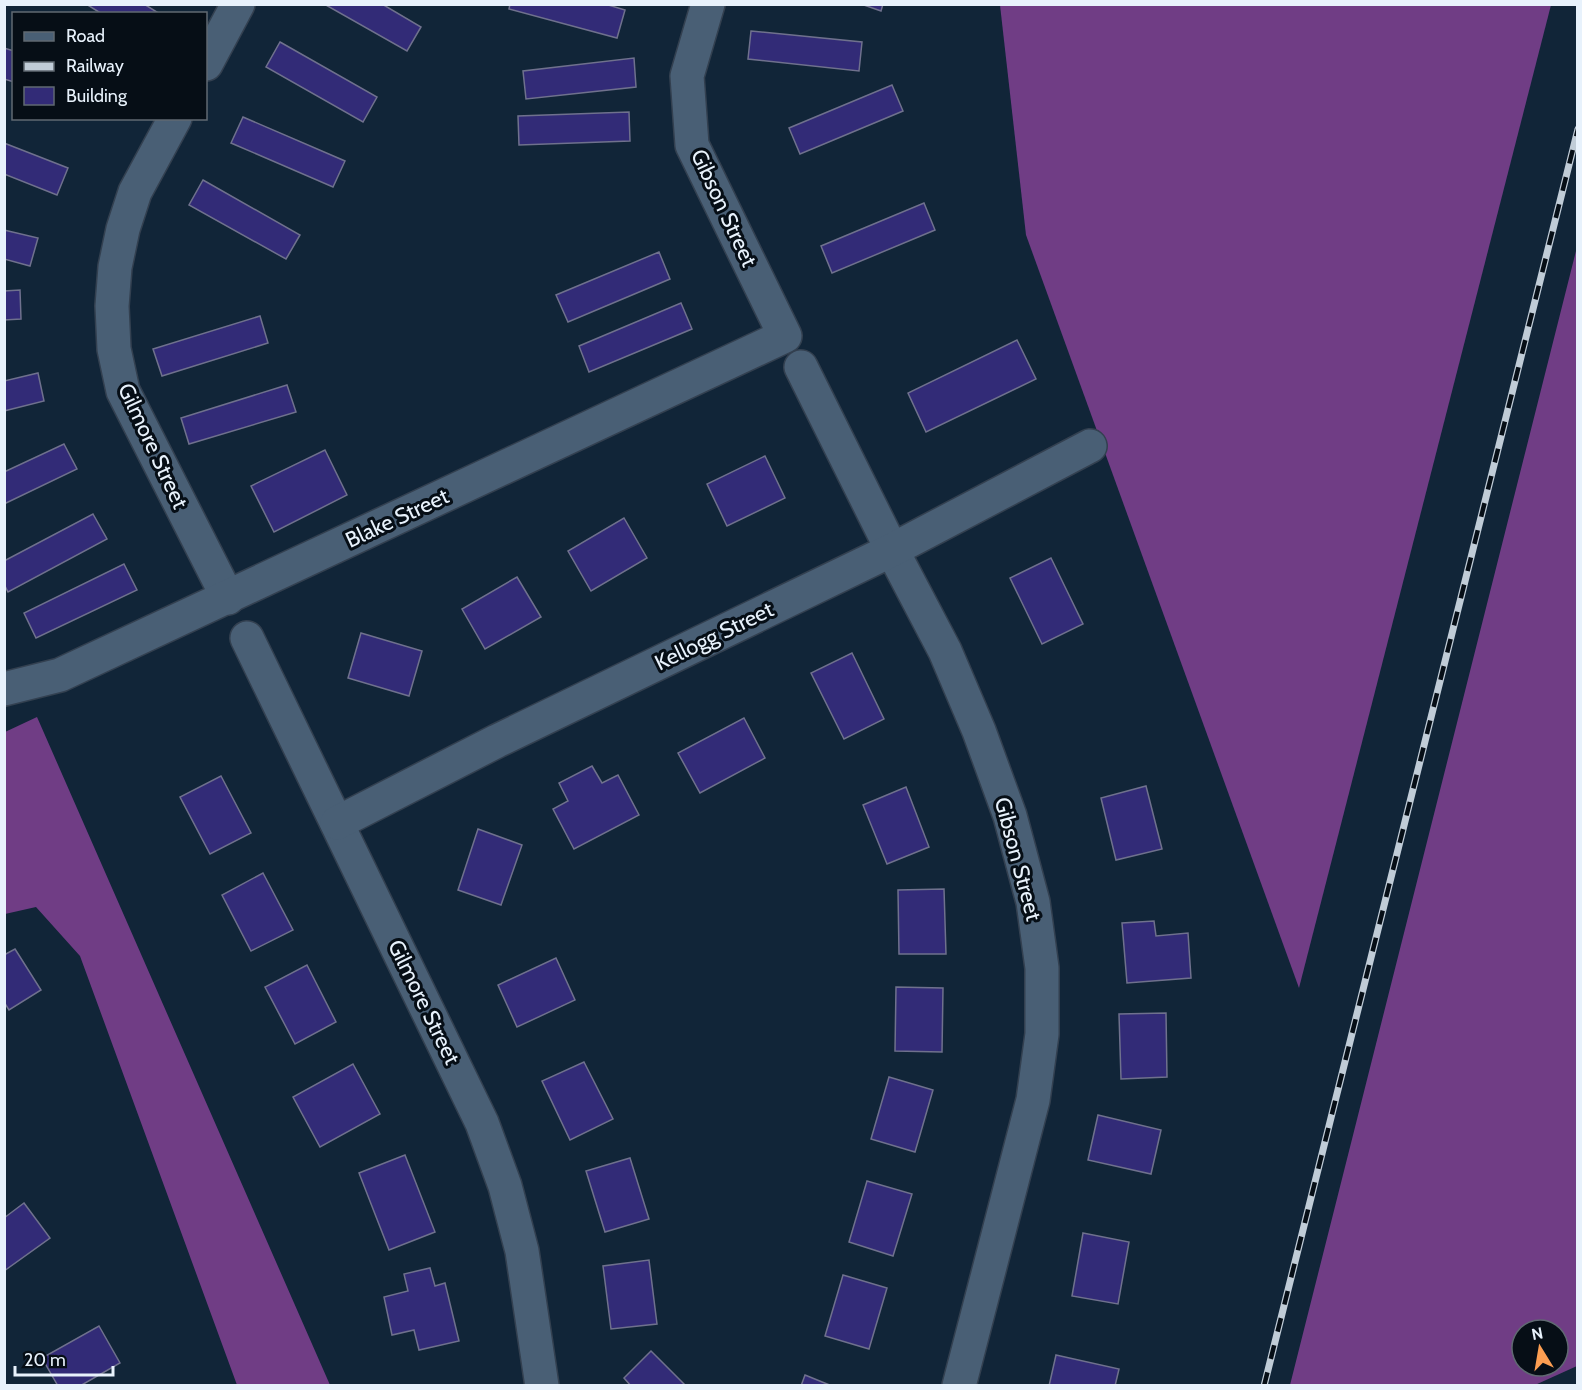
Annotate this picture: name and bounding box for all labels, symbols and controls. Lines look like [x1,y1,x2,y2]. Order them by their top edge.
legend [12,12,207,120]
text: Road [66,25,105,47]
text: Railway [66,55,124,77]
text: Building [66,85,128,107]
street label: Gibson Street [685,145,763,272]
street label: Gilmore Street [112,379,194,514]
street label: Blake Street [341,482,453,554]
street label: Kellogg Street [650,595,778,676]
street label: Gibson Street [989,794,1048,924]
street label: Gilmore Street [382,935,466,1069]
north arrow [1510,1318,1570,1378]
text: N [1530,1323,1545,1344]
scale bar [15,1339,112,1377]
text: 20 m [24,1349,66,1371]

